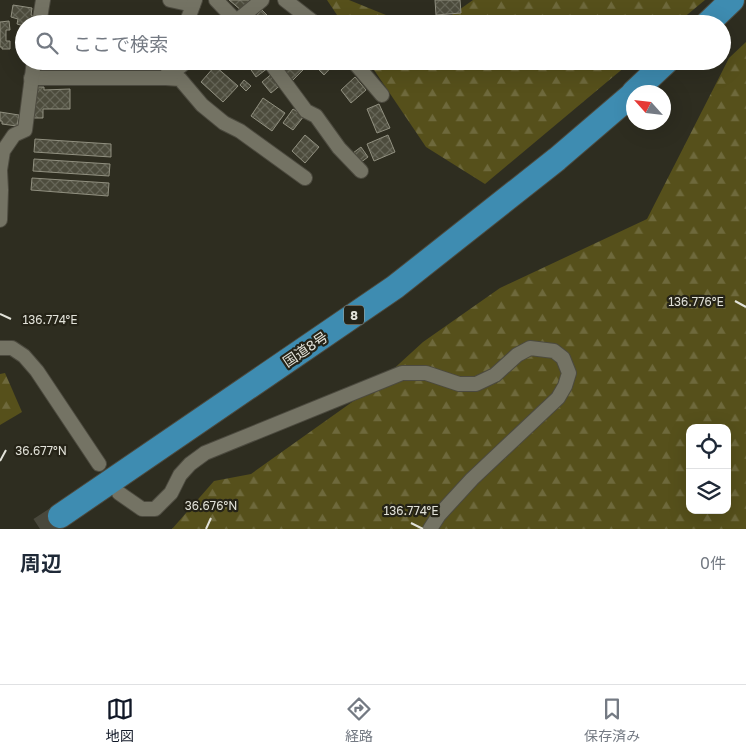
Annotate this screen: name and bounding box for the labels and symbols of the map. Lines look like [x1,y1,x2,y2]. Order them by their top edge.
north arrow [626,85,671,130]
text: 136.776°E [668,294,724,309]
road number: 8 [344,306,364,324]
text: 136.774°E [22,312,78,327]
street label: 国道8号 [279,328,331,370]
text: 36.677°N [15,443,67,458]
text: 36.676°N [185,498,237,513]
text: 136.774°E [383,503,439,518]

